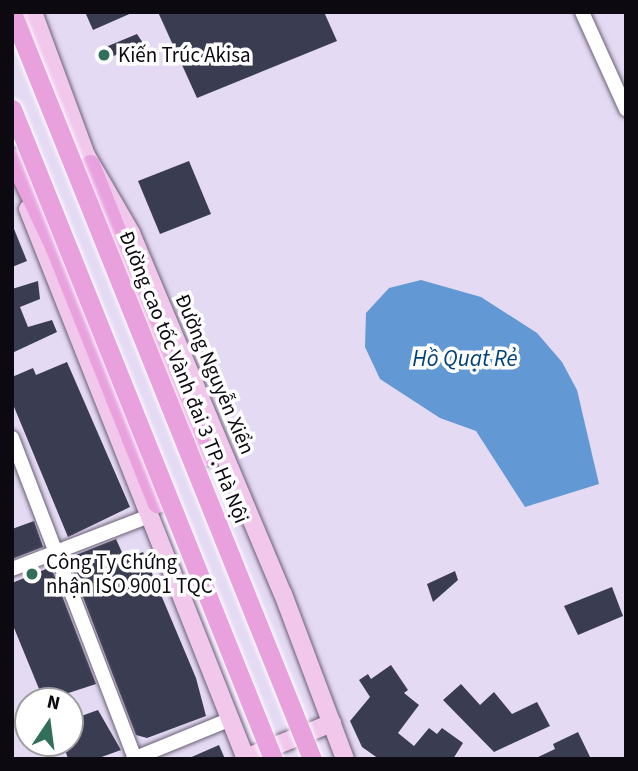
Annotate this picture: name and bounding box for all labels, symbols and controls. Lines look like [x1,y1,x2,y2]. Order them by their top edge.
place label: Kiến Trúc Akisa [118,42,251,68]
marker: Kiến Trúc Akisa [96,47,112,63]
street label: Đường cao tốc Vành đai 3 TP. Hà Nội [114,227,254,527]
street label: Đường Nguyễn Xiển [170,290,260,458]
water label: Hồ Quạt Rẻ [412,345,518,373]
place label: Công Ty Chứng nhận ISO 9001 TQC [46,549,213,599]
marker: Công Ty Chứng nhận ISO 9001 TQC [24,566,40,582]
north arrow [14,687,84,757]
text: N [44,688,63,718]

